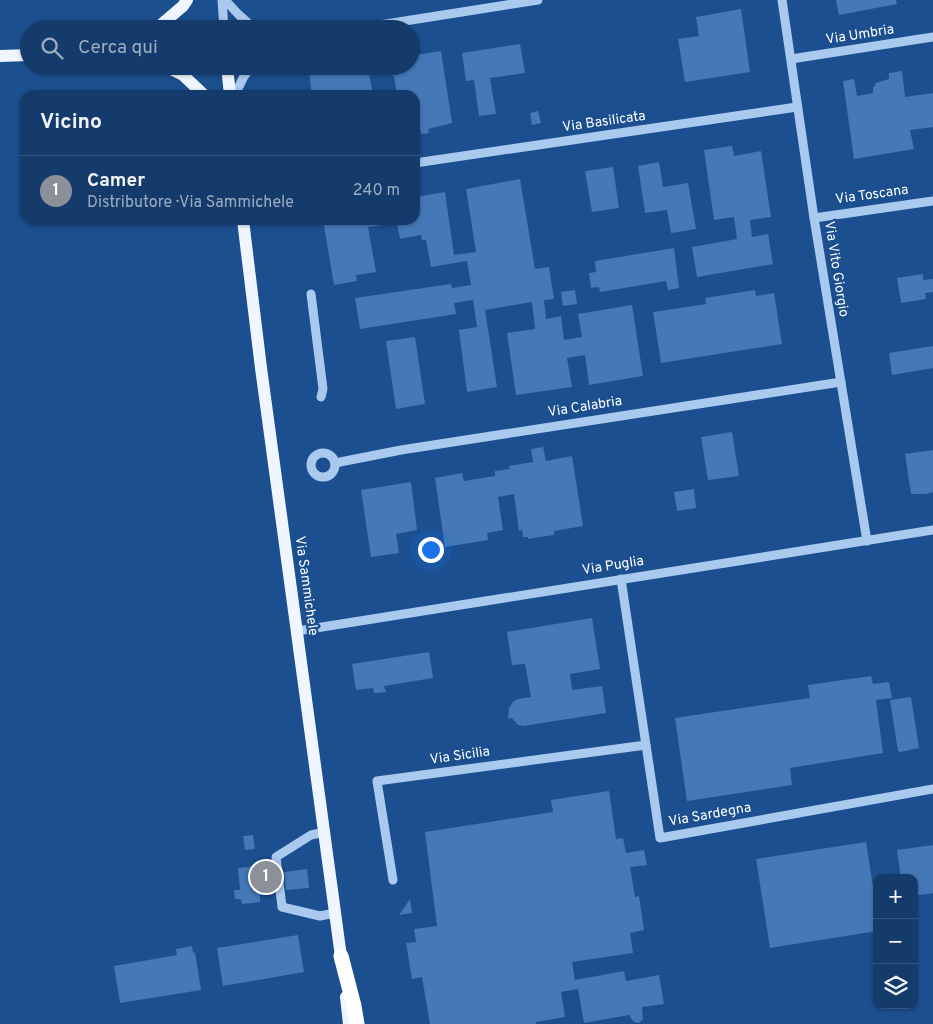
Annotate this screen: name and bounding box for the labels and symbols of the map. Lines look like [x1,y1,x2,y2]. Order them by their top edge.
street label: Via Umbria [825,21,895,49]
street label: Via Basilicata [561,108,647,136]
street label: Via Toscana [834,181,910,209]
street label: Via Vito Giorgio [820,220,852,318]
street label: Via Calabria [547,393,623,421]
street label: Via Sammichele [291,535,321,637]
your location [418,537,444,563]
street label: Via Puglia [581,553,645,579]
street label: Via Sicilia [429,743,491,769]
street label: Via Sardegna [667,799,753,831]
pin: 1 [250,858,282,896]

